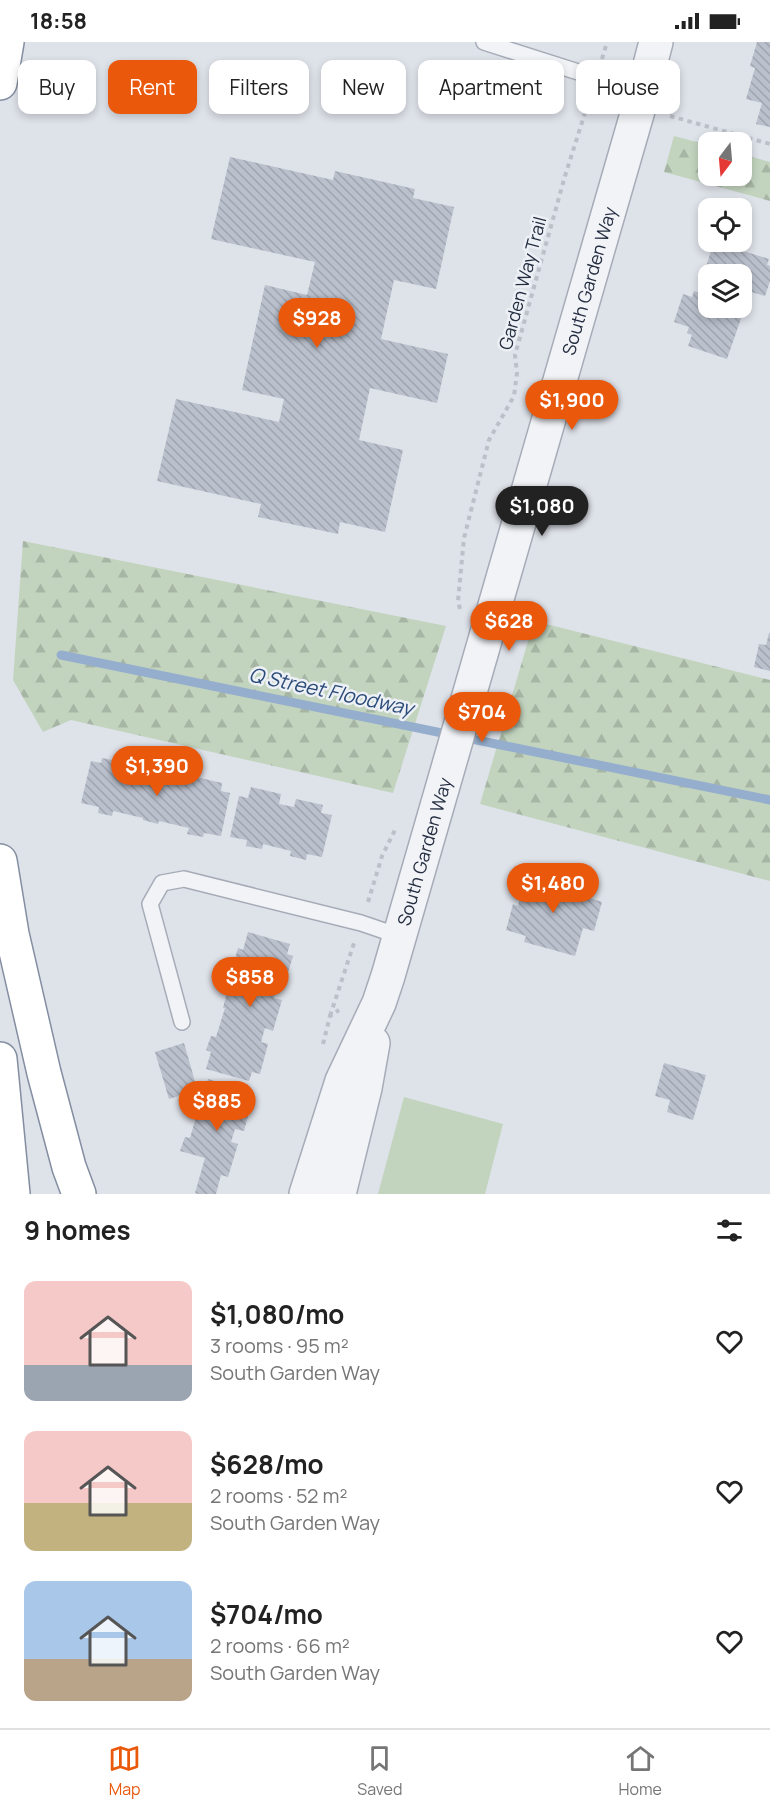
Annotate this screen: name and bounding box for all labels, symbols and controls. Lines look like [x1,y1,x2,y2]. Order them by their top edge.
text: 18:58 [30,6,87,36]
chip: Buy [18,60,96,114]
chip: Rent [108,60,197,114]
chip: Filters [209,60,309,114]
chip: New [321,60,406,114]
chip: Apartment [418,60,564,114]
chip: House [576,60,680,114]
north arrow [698,132,752,186]
map controls [698,132,752,318]
button: locate [698,198,752,252]
street label: South Garden Way [556,203,622,358]
street label: Garden Way Trail [493,214,551,352]
button: layers [698,264,752,318]
pin: $928 [281,298,353,349]
text: $928 [292,304,342,331]
pin: $1,900 [523,380,621,431]
text: $1,900 [539,386,605,413]
pin: $1,080 [493,486,591,537]
text: $1,080 [509,492,575,519]
pin: $628 [473,601,545,652]
text: $628 [484,607,534,634]
water label: Q Street Floodway [246,660,418,722]
pin: $704 [446,692,518,743]
text: $704 [458,698,506,725]
pin: $1,390 [108,746,206,797]
text: $1,390 [125,752,189,779]
street label: South Garden Way [391,774,457,928]
pin: $1,480 [504,863,602,914]
text: $1,480 [521,869,585,896]
pin: $858 [214,957,286,1008]
text: $858 [226,963,274,990]
pin: $885 [181,1081,253,1132]
text: $885 [193,1087,241,1114]
text: 9 homes [24,1212,131,1248]
icon: filters [713,1214,746,1247]
text: $1,080/mo [210,1296,344,1332]
icon: home [72,1305,144,1377]
icon: heart [713,1325,746,1358]
text: 3 rooms · 95 m² [210,1332,349,1359]
text: South Garden Way [210,1359,380,1386]
text: $628/mo [210,1446,324,1482]
icon: home [72,1455,144,1527]
icon: heart [713,1475,746,1508]
text: 2 rooms · 52 m² [210,1482,347,1509]
text: South Garden Way [210,1509,380,1536]
text: $704/mo [210,1596,323,1632]
icon: home [72,1605,144,1677]
icon: heart [713,1625,746,1658]
text: 2 rooms · 66 m² [210,1632,350,1659]
text: South Garden Way [210,1659,380,1686]
tab: Map [108,1742,141,1800]
tab: Saved [357,1742,402,1800]
tab: Home [619,1742,662,1800]

